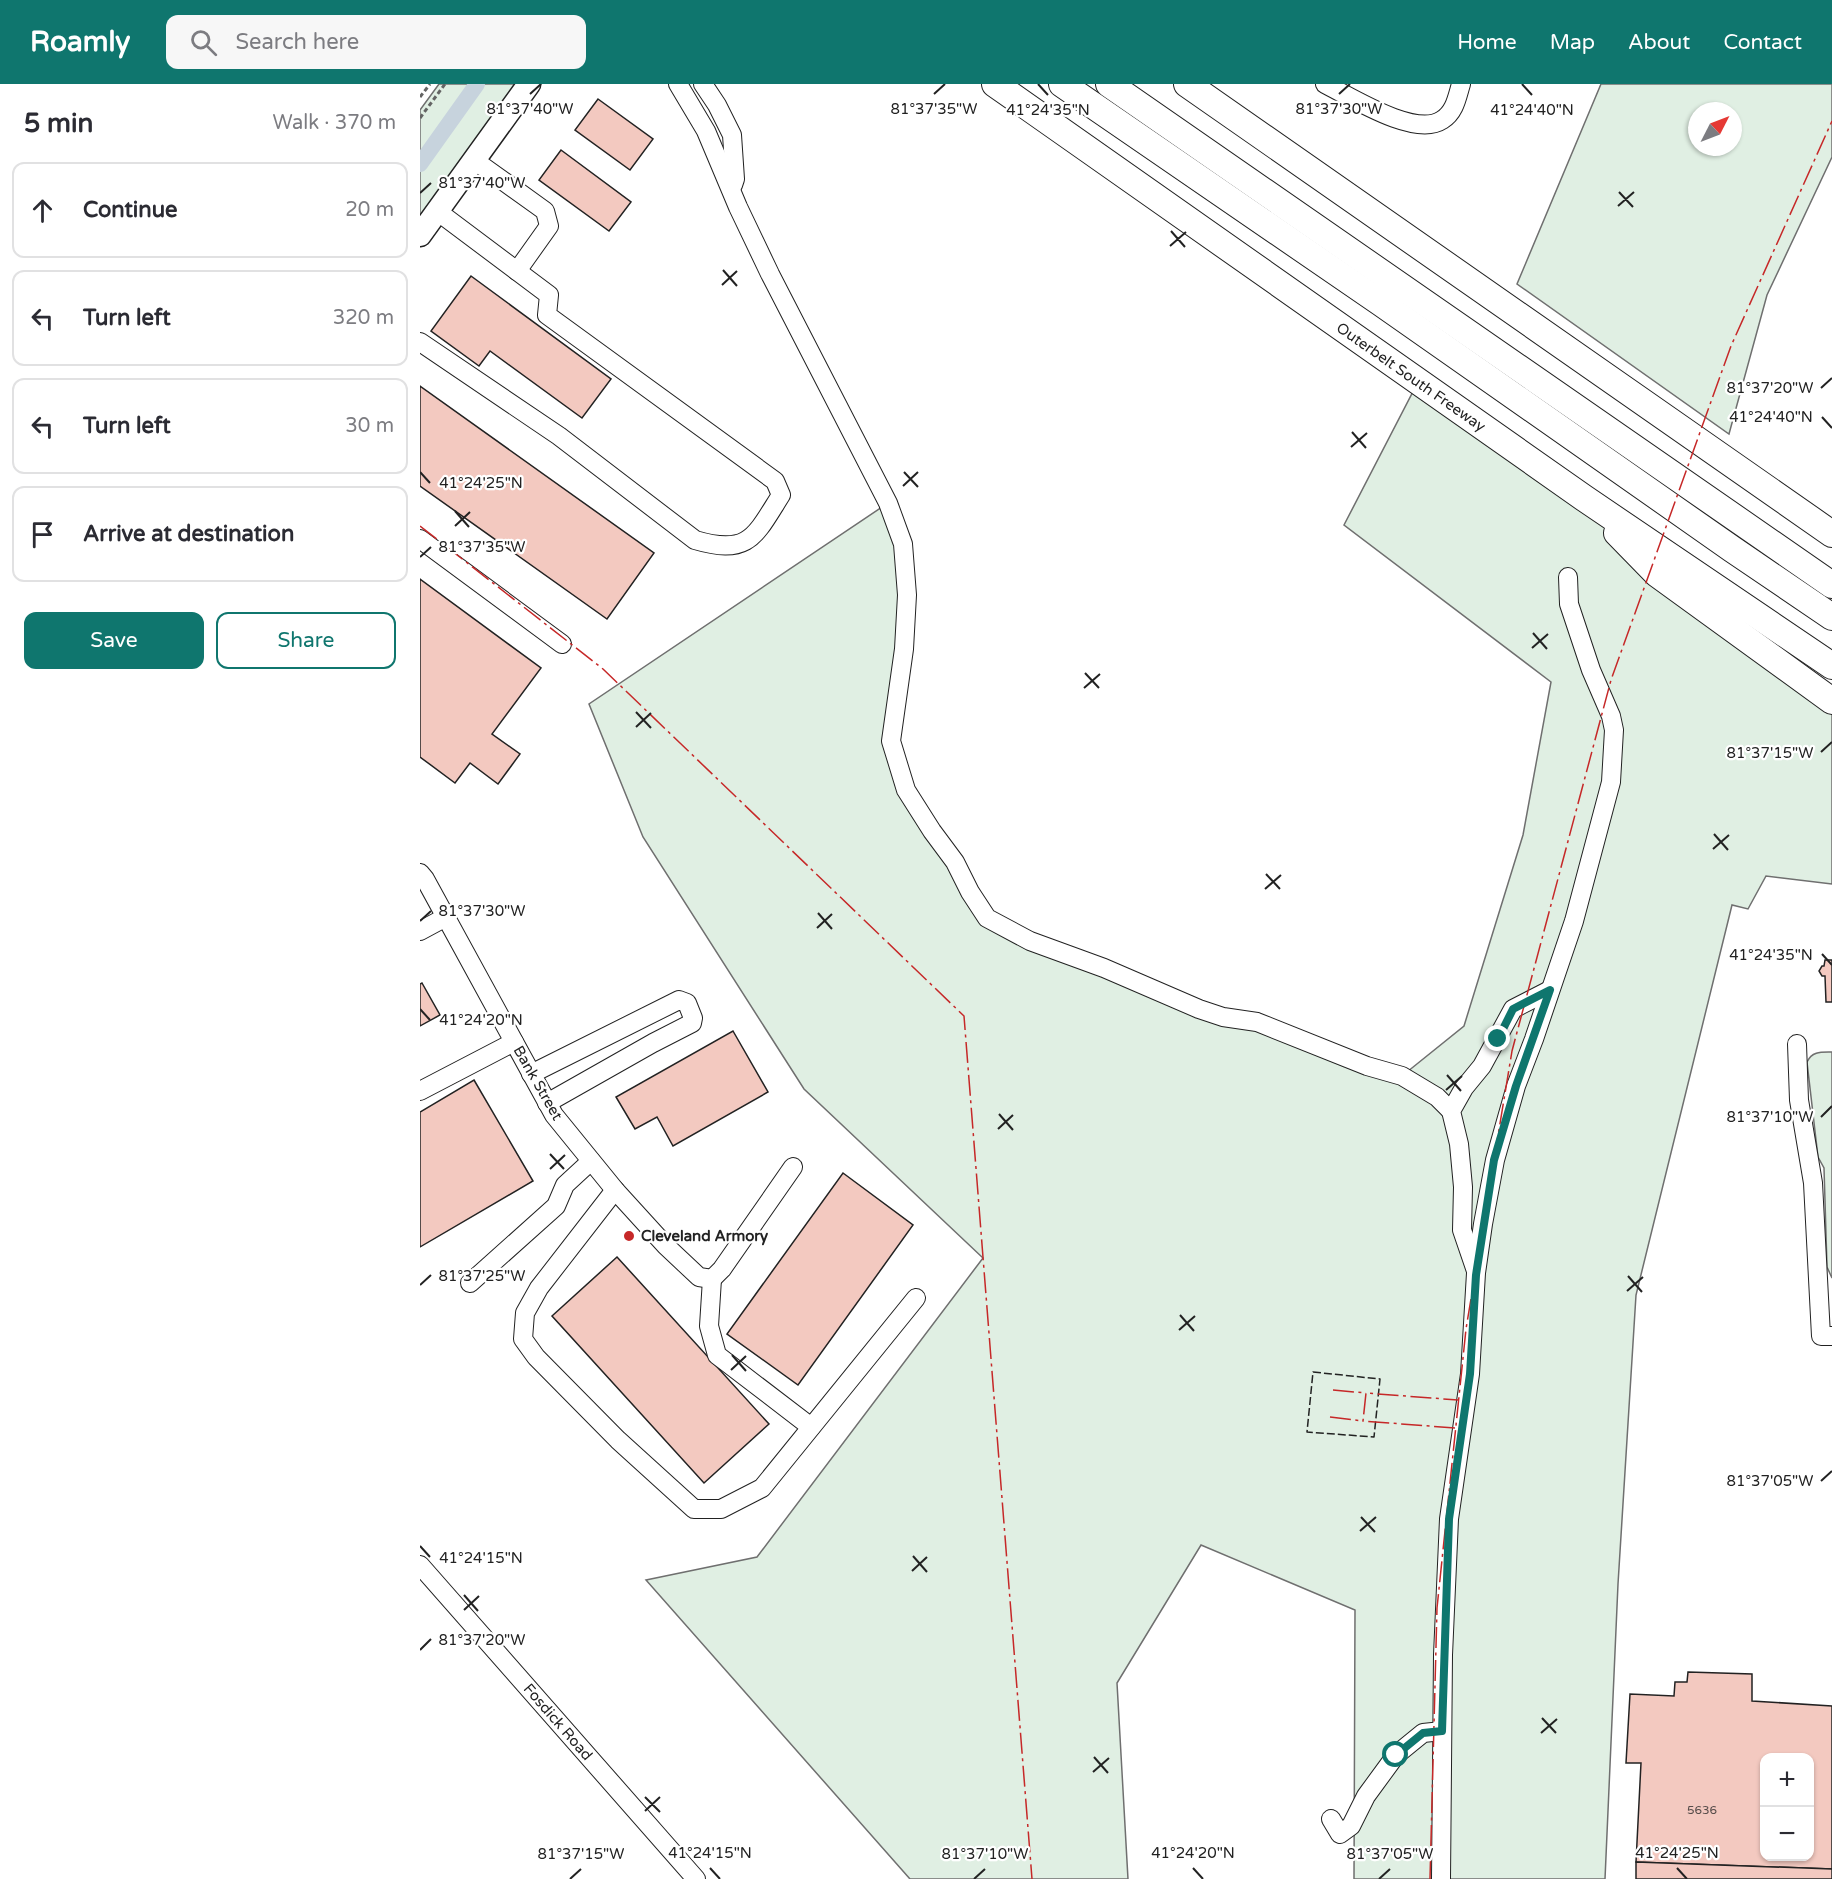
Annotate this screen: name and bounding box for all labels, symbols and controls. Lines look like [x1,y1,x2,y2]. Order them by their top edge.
search box [166,15,586,69]
text: Roamly [30,25,130,59]
icon: search [187,26,220,59]
text: Search here [235,29,359,55]
text: Home [1457,30,1517,55]
text: Map [1550,30,1595,55]
text: About [1628,30,1690,55]
text: Contact [1723,30,1802,55]
text: 81°37'40"W [487,100,573,118]
text: 81°37'35"W [891,100,977,118]
text: 81°37'30"W [1296,100,1382,118]
text: 41°24'35"N [1006,101,1090,119]
text: 41°24'40"N [1490,101,1574,119]
north arrow [1688,102,1742,156]
text: 5 min [24,108,93,139]
text: Walk · 370 m [273,111,396,135]
text: 81°37'40"W [439,174,525,192]
icon: ahead [26,194,59,227]
text: Continue [83,197,178,223]
text: 20 m [345,198,394,222]
icon: left [26,302,59,335]
text: Turn left [83,305,171,331]
text: 320 m [333,306,394,330]
street label: Outerbelt South Freeway [1333,319,1489,435]
text: 81°37'20"W [1727,379,1813,397]
text: 41°24'40"N [1729,408,1813,426]
icon: left [26,410,59,443]
text: Turn left [83,413,171,439]
text: 30 m [345,414,394,438]
text: 41°24'25"N [439,474,523,492]
icon: arrive [26,518,59,551]
text: Arrive at destination [83,521,294,547]
text: 81°37'35"W [439,538,525,556]
button: Save [24,612,204,669]
button: Share [216,612,396,669]
text: 81°37'15"W [1727,744,1813,762]
text: 81°37'30"W [439,902,525,920]
text: 41°24'35"N [1729,946,1813,964]
text: 41°24'20"N [439,1011,523,1029]
route end [1484,1025,1510,1051]
street label: Bank Street [509,1043,567,1124]
text: 81°37'10"W [1727,1108,1813,1126]
place label: Cleveland Armory [641,1227,768,1246]
marker: Cleveland Armory [622,1229,636,1243]
text: 81°37'25"W [439,1267,525,1285]
text: 81°37'05"W [1727,1472,1813,1490]
text: 41°24'15"N [439,1549,523,1567]
text: 81°37'20"W [439,1631,525,1649]
street label: Fosdick Road [520,1680,596,1764]
route start [1382,1741,1408,1767]
map controls [1760,1753,1814,1861]
button: + [1760,1753,1814,1807]
house number: 5636 [1687,1803,1717,1817]
button: − [1760,1807,1814,1861]
text: 41°24'15"N [668,1844,752,1862]
text: 41°24'20"N [1151,1844,1235,1862]
text: 41°24'25"N [1635,1844,1719,1862]
text: 81°37'15"W [538,1845,624,1863]
text: 81°37'10"W [942,1845,1028,1863]
text: 81°37'05"W [1347,1845,1433,1863]

